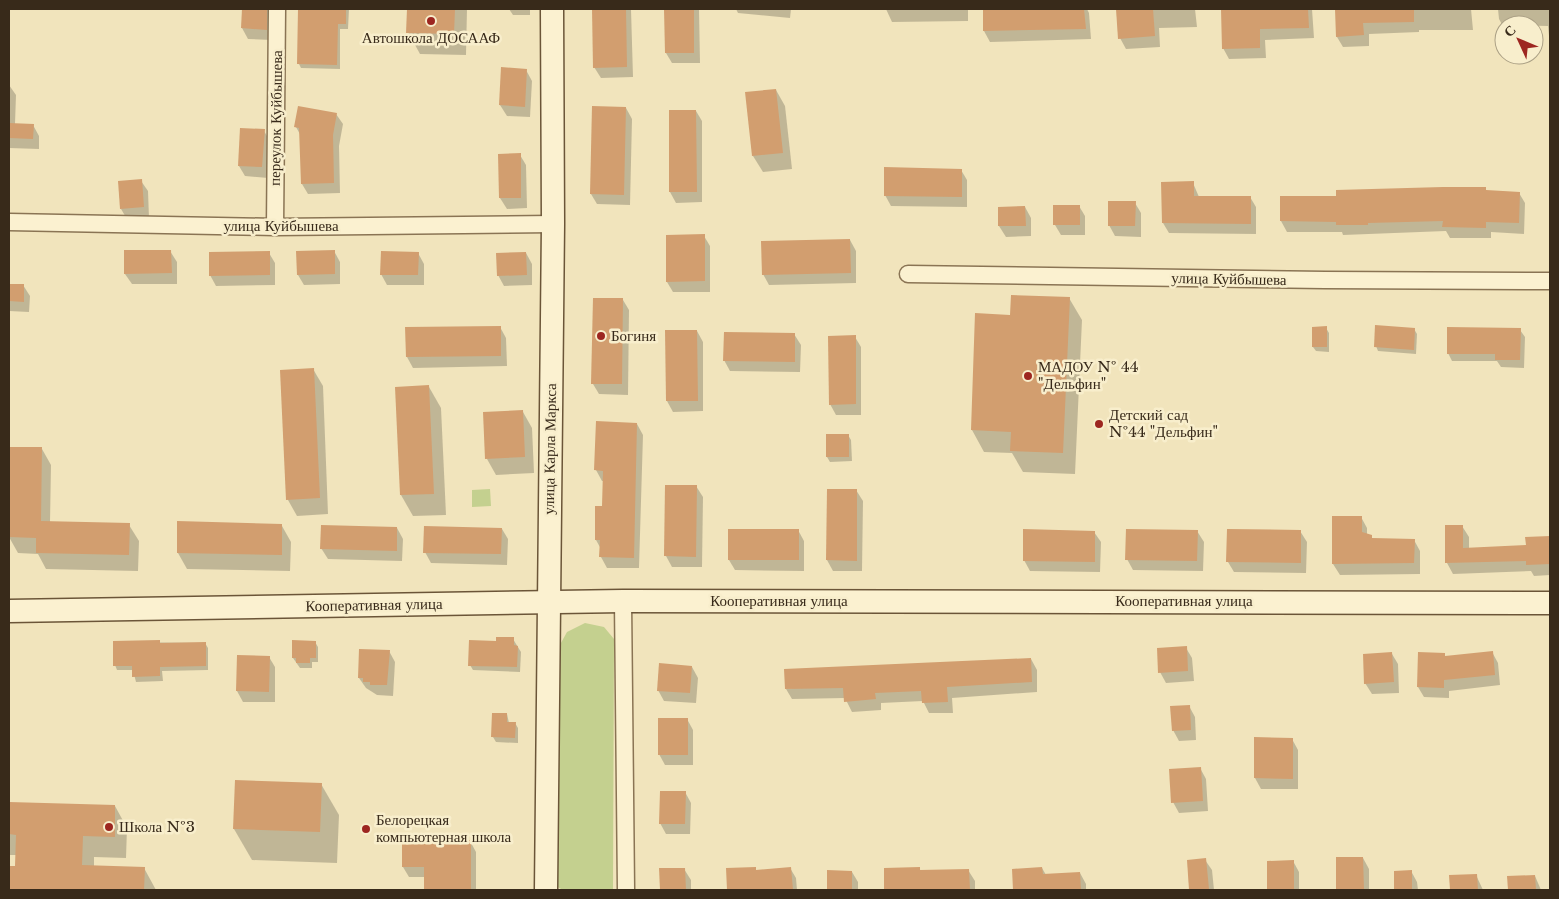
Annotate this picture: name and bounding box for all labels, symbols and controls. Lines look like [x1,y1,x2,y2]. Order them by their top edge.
marker: Автошкола ДОСААФ [425,15,437,27]
north arrow [1494,15,1544,65]
text: С [1500,21,1520,41]
place label: Автошкола ДОСААФ [362,28,500,47]
street label: переулок Куйбышева [265,50,286,186]
street label: улица Куйбышева [223,216,339,235]
street label: улица Куйбышева [1171,268,1287,289]
place label: Богиня [611,326,656,345]
marker: Богиня [595,330,607,342]
place label: МАДОУ № 44 "Дельфин" [1038,357,1138,393]
marker: МАДОУ № 44 "Дельфин" [1022,370,1034,382]
street label: улица Карла Маркса [539,383,560,515]
place label: Детский сад №44 "Дельфин" [1109,405,1218,441]
marker: Детский сад №44 "Дельфин" [1093,418,1105,430]
street label: Кооперативная улица [710,591,848,610]
street label: Кооперативная улица [1115,591,1253,610]
street label: Кооперативная улица [305,594,443,615]
place label: Белорецкая компьютерная школа [376,810,512,846]
place label: Школа №3 [119,817,195,836]
marker: Школа №3 [103,821,115,833]
marker: Белорецкая компьютерная школа [360,823,372,835]

